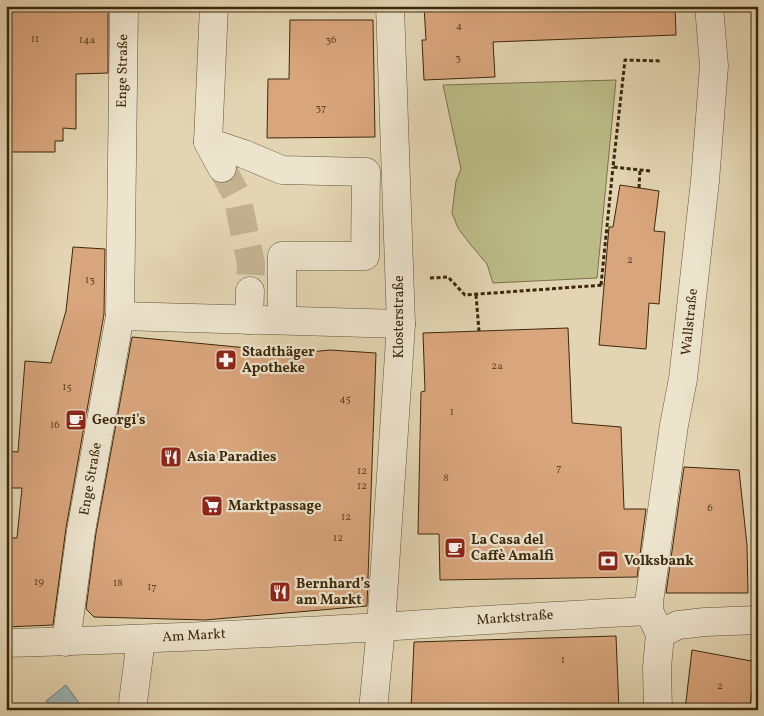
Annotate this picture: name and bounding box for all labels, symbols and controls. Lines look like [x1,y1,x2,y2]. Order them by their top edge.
house number: 4 [456,19,463,34]
house number: 11 [31,32,39,47]
house number: 14a [79,33,96,48]
house number: 36 [325,33,337,48]
street label: Enge Straße [113,34,133,108]
house number: 3 [455,51,461,66]
house number: 37 [316,101,326,116]
house number: 2 [627,253,633,268]
house number: 13 [85,273,95,288]
street label: Klosterstraße [390,275,409,359]
street label: Wallstraße [677,287,703,356]
place label: Stadthäger Apotheke [242,343,315,378]
pharmacy icon: Stadthäger Apotheke [214,348,238,372]
house number: 2a [491,359,503,374]
house number: 15 [62,380,72,395]
house number: 45 [339,392,351,407]
house number: 1 [450,405,454,420]
cafe icon: Georgi's [64,408,88,432]
place label: Georgi's [92,411,145,430]
house number: 16 [50,418,60,433]
street label: Enge Straße [75,441,107,517]
restaurant icon: Asia Paradies [159,445,183,469]
place label: Asia Paradies [187,448,276,467]
house number: 7 [556,461,562,476]
house number: 12 [357,464,367,479]
house number: 8 [443,471,449,486]
house number: 12 [357,479,367,494]
supermarket icon: Marktpassage [200,494,224,518]
place label: Marktpassage [228,497,321,516]
house number: 6 [707,501,713,516]
house number: 12 [341,510,351,525]
house number: 12 [333,531,343,546]
place label: La Casa del Caffè Amalfi [471,531,554,566]
cafe icon: La Casa del Caffè Amalfi [443,536,467,560]
bank icon: Volksbank [596,549,620,573]
place label: Volksbank [624,552,694,571]
house number: 19 [34,575,44,590]
place label: Bernhard’s am Markt [296,575,370,610]
house number: 18 [113,576,123,591]
house number: 17 [147,580,157,595]
restaurant icon: Bernhard’s am Markt [268,580,292,604]
street label: Marktstraße [476,606,555,630]
street label: Am Markt [162,625,226,647]
house number: 1 [561,653,565,668]
house number: 2 [717,679,723,694]

